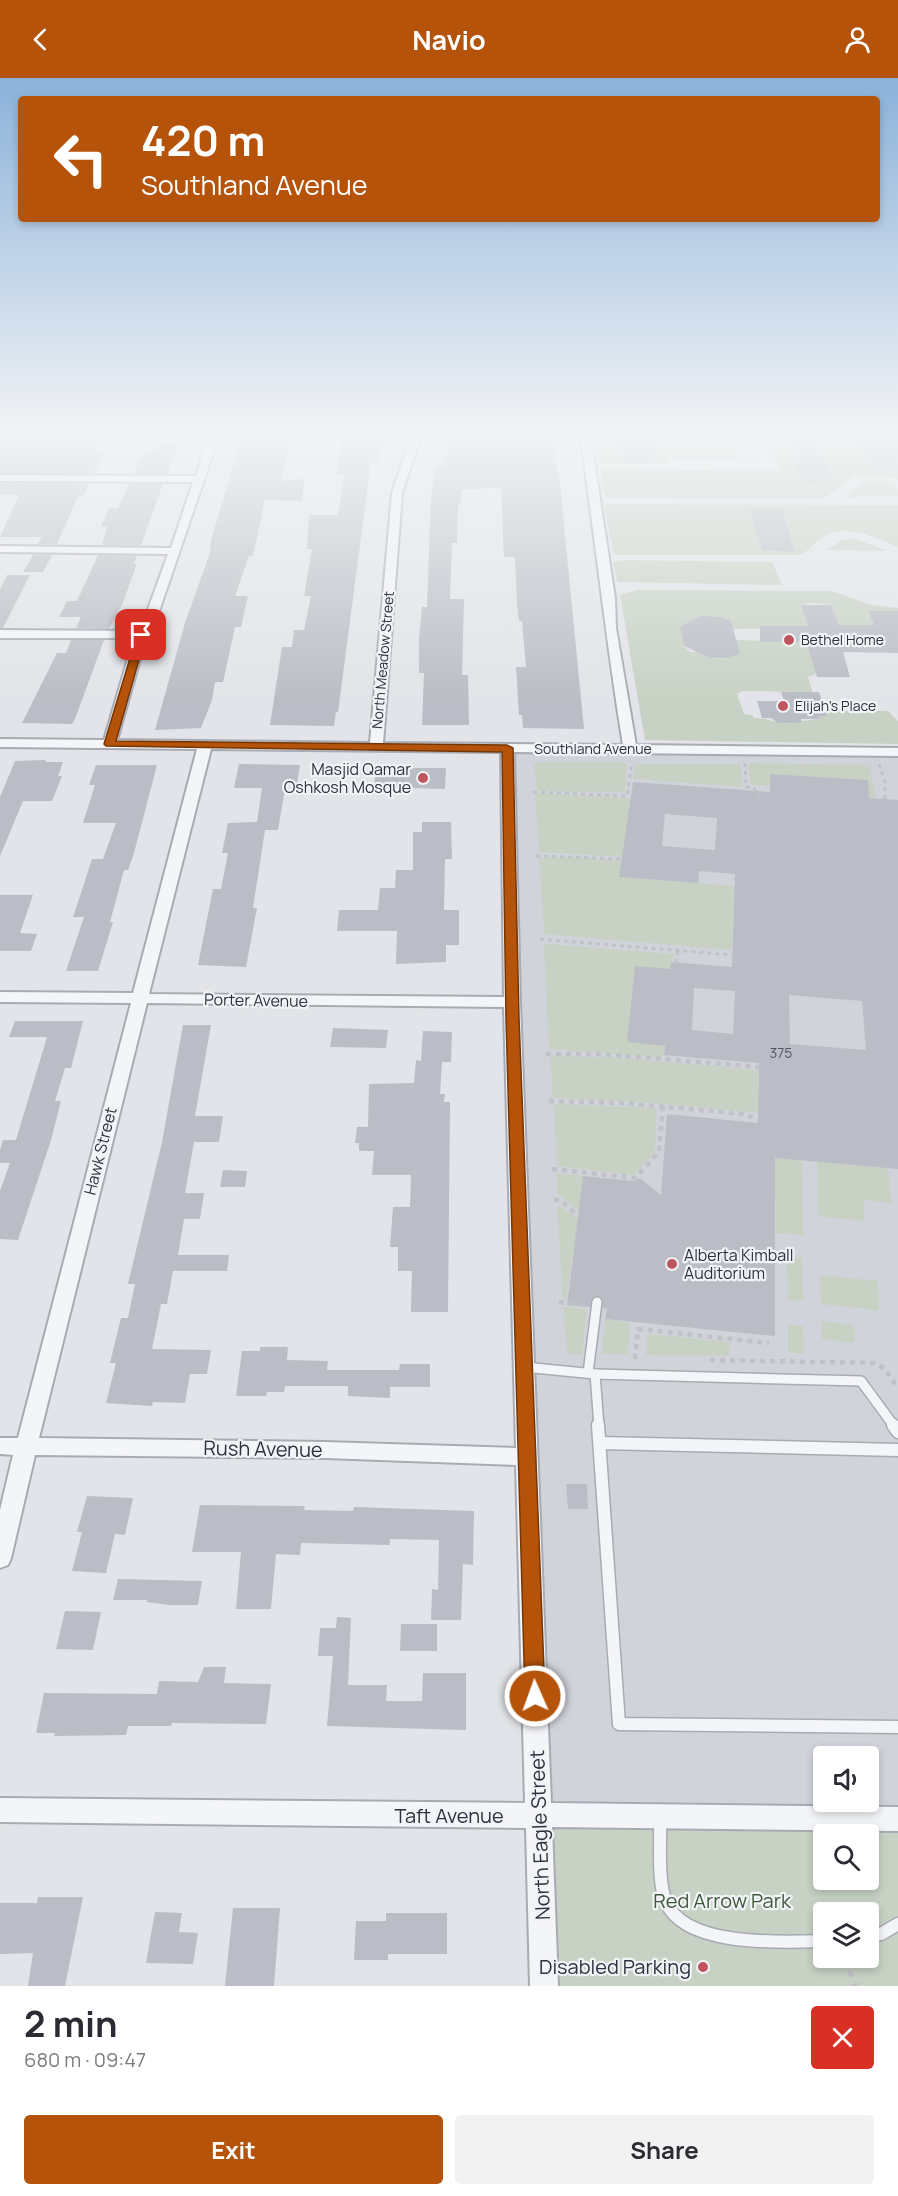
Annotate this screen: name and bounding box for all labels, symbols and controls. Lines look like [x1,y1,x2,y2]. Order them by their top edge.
text: Navio [412,21,486,58]
icon: back [24,23,57,56]
icon: person [841,23,874,56]
text: 420 m [141,111,265,169]
icon: left [42,120,120,198]
text: Southland Avenue [141,166,368,203]
street label: North Meadow Street [367,590,398,730]
pin [115,609,166,660]
icon: arrive [124,618,157,651]
place label: Bethel Home [801,630,884,649]
marker: Bethel Home [782,633,796,647]
place label: Elijah’s Place [795,696,876,715]
marker: Elijah’s Place [776,699,790,713]
street label: Southland Avenue [534,739,652,758]
place label: Masjid Qamar Oshkosh Mosque [284,758,411,798]
marker: Masjid Qamar Oshkosh Mosque [416,771,430,785]
street label: Porter Avenue [204,988,308,1012]
house number: 375 [770,1043,792,1062]
street label: Hawk Street [78,1105,122,1197]
place label: Alberta Kimball Auditorium [684,1244,794,1284]
marker: Alberta Kimball Auditorium [665,1257,679,1271]
street label: Rush Avenue [203,1434,323,1463]
position arrow [503,1664,567,1728]
map controls [813,1746,879,1968]
button: sound [813,1746,879,1812]
street label: North Eagle Street [523,1750,556,1920]
street label: Taft Avenue [394,1802,504,1829]
button: search [813,1824,879,1890]
park label: Red Arrow Park [653,1887,792,1914]
button: layers [813,1902,879,1968]
place label: Disabled Parking [539,1953,691,1980]
marker: Disabled Parking [696,1960,710,1974]
text: 2 min [24,1999,118,2048]
button: close [811,2006,874,2069]
text: 680 m · 09:47 [24,2046,146,2073]
button: Exit [24,2115,443,2184]
button: Share [455,2115,874,2184]

